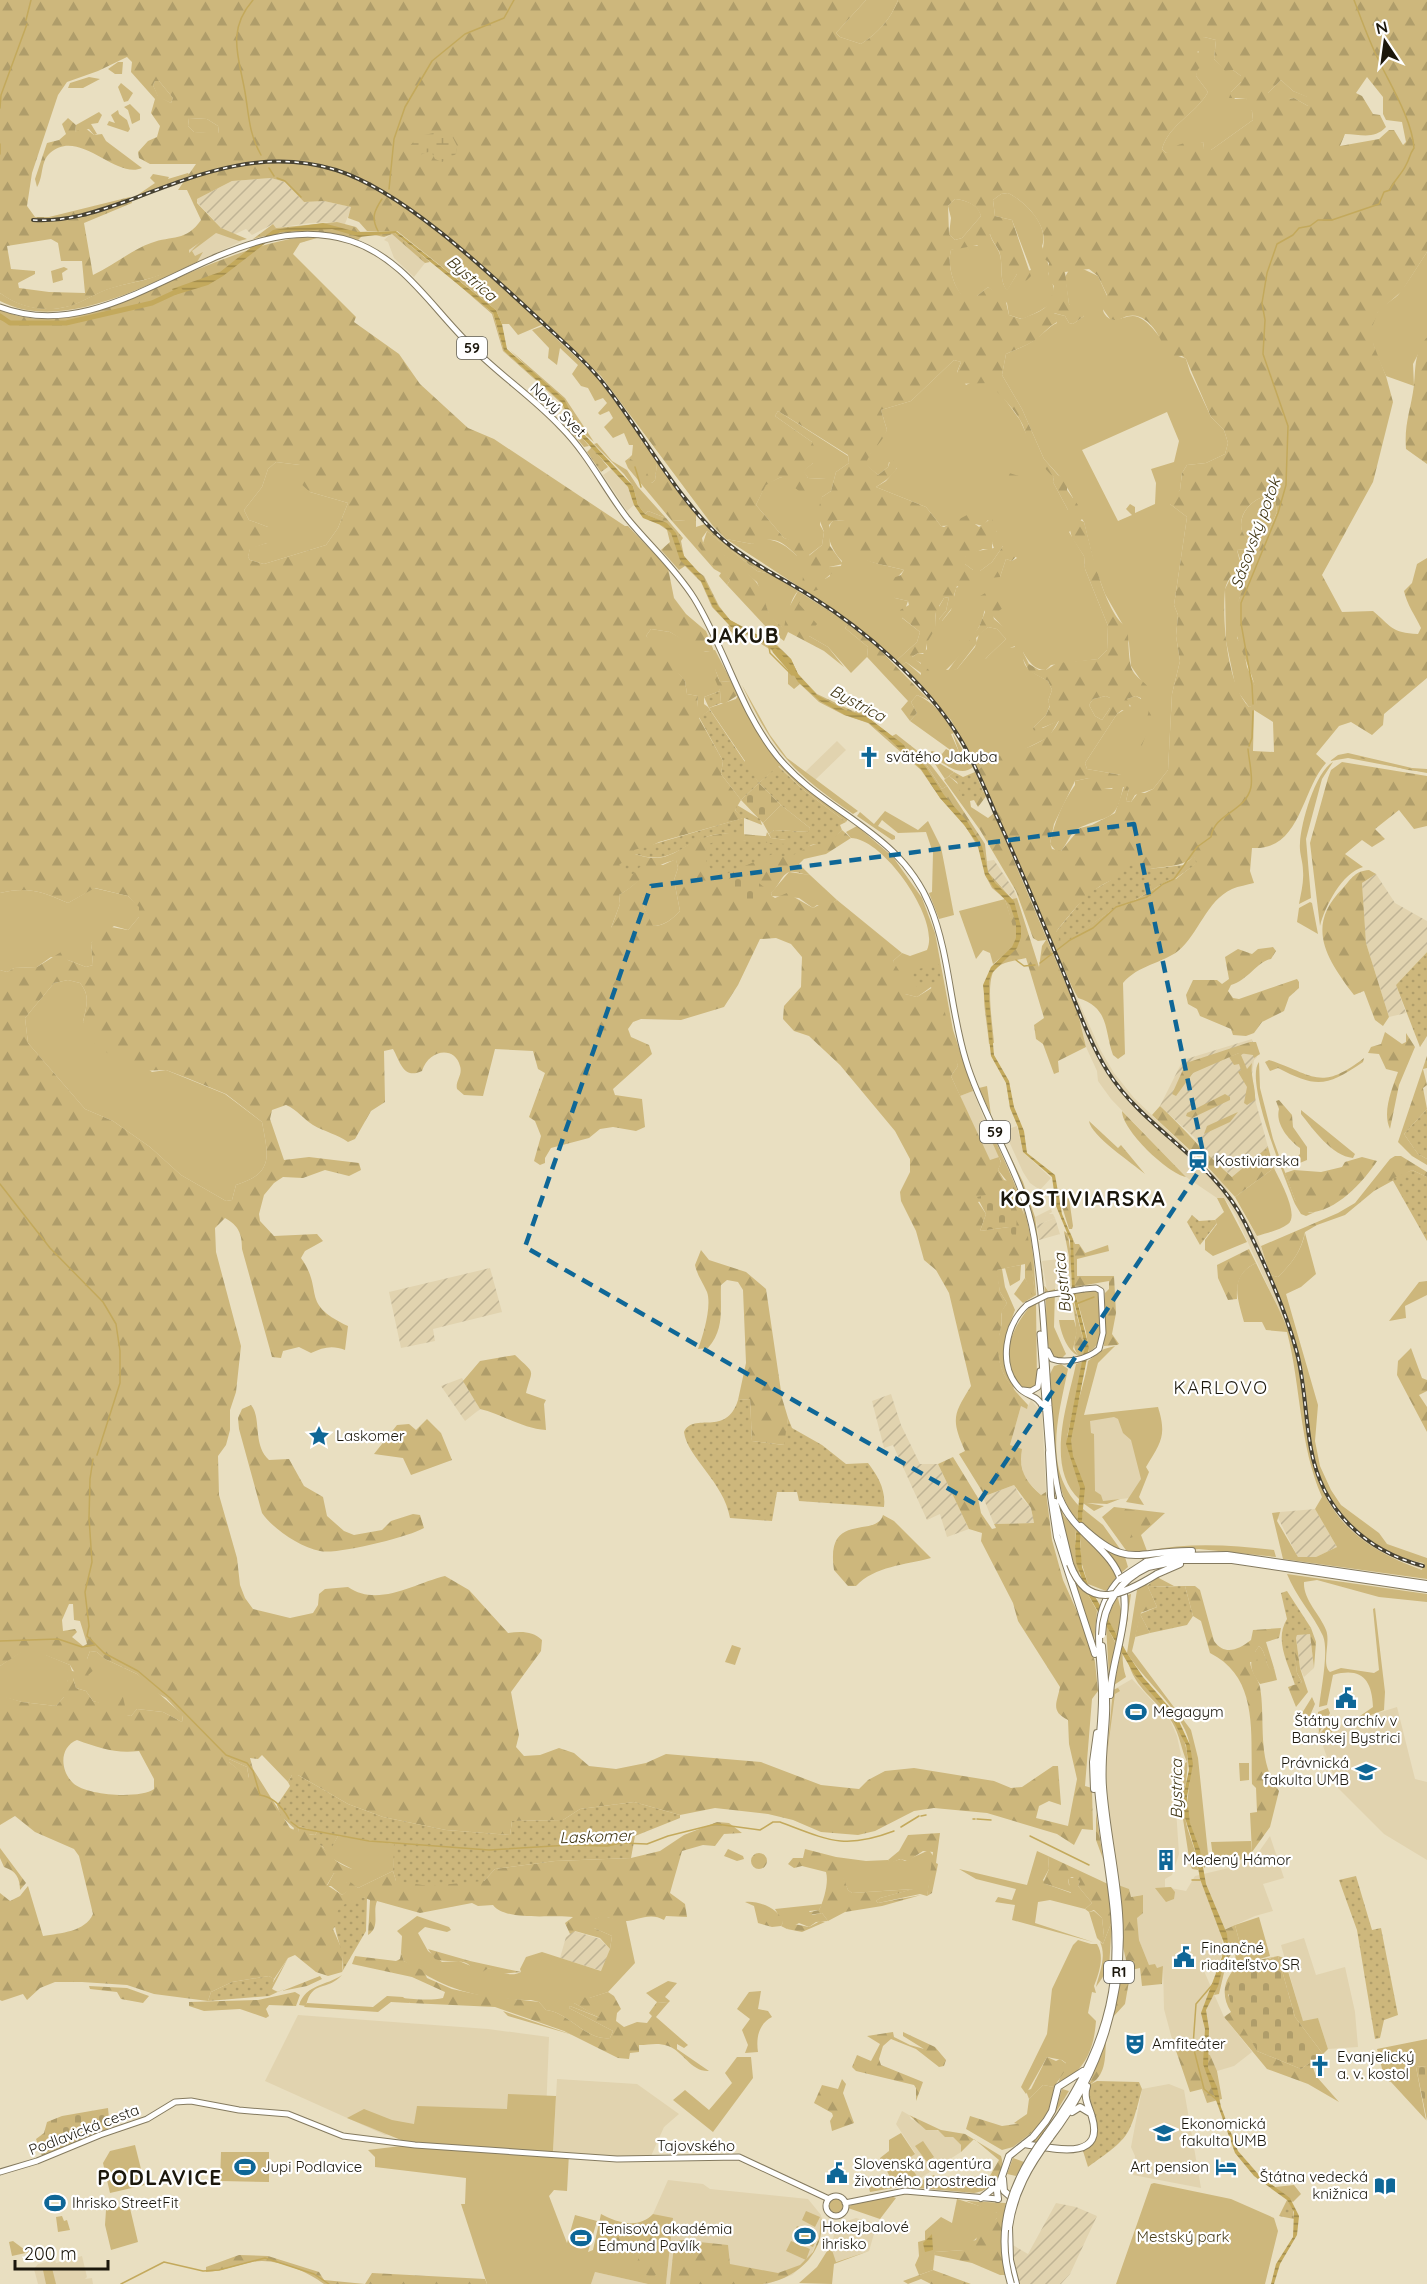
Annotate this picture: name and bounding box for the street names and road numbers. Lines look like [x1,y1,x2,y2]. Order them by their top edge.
road number: 59 [457,337,487,359]
street label: Nový Svet [526,378,590,441]
road number: 59 [980,1121,1010,1143]
road number: R1 [1104,1961,1134,1983]
street label: Podlavická cesta [26,2100,142,2159]
street label: Tajovského [657,2136,735,2155]

